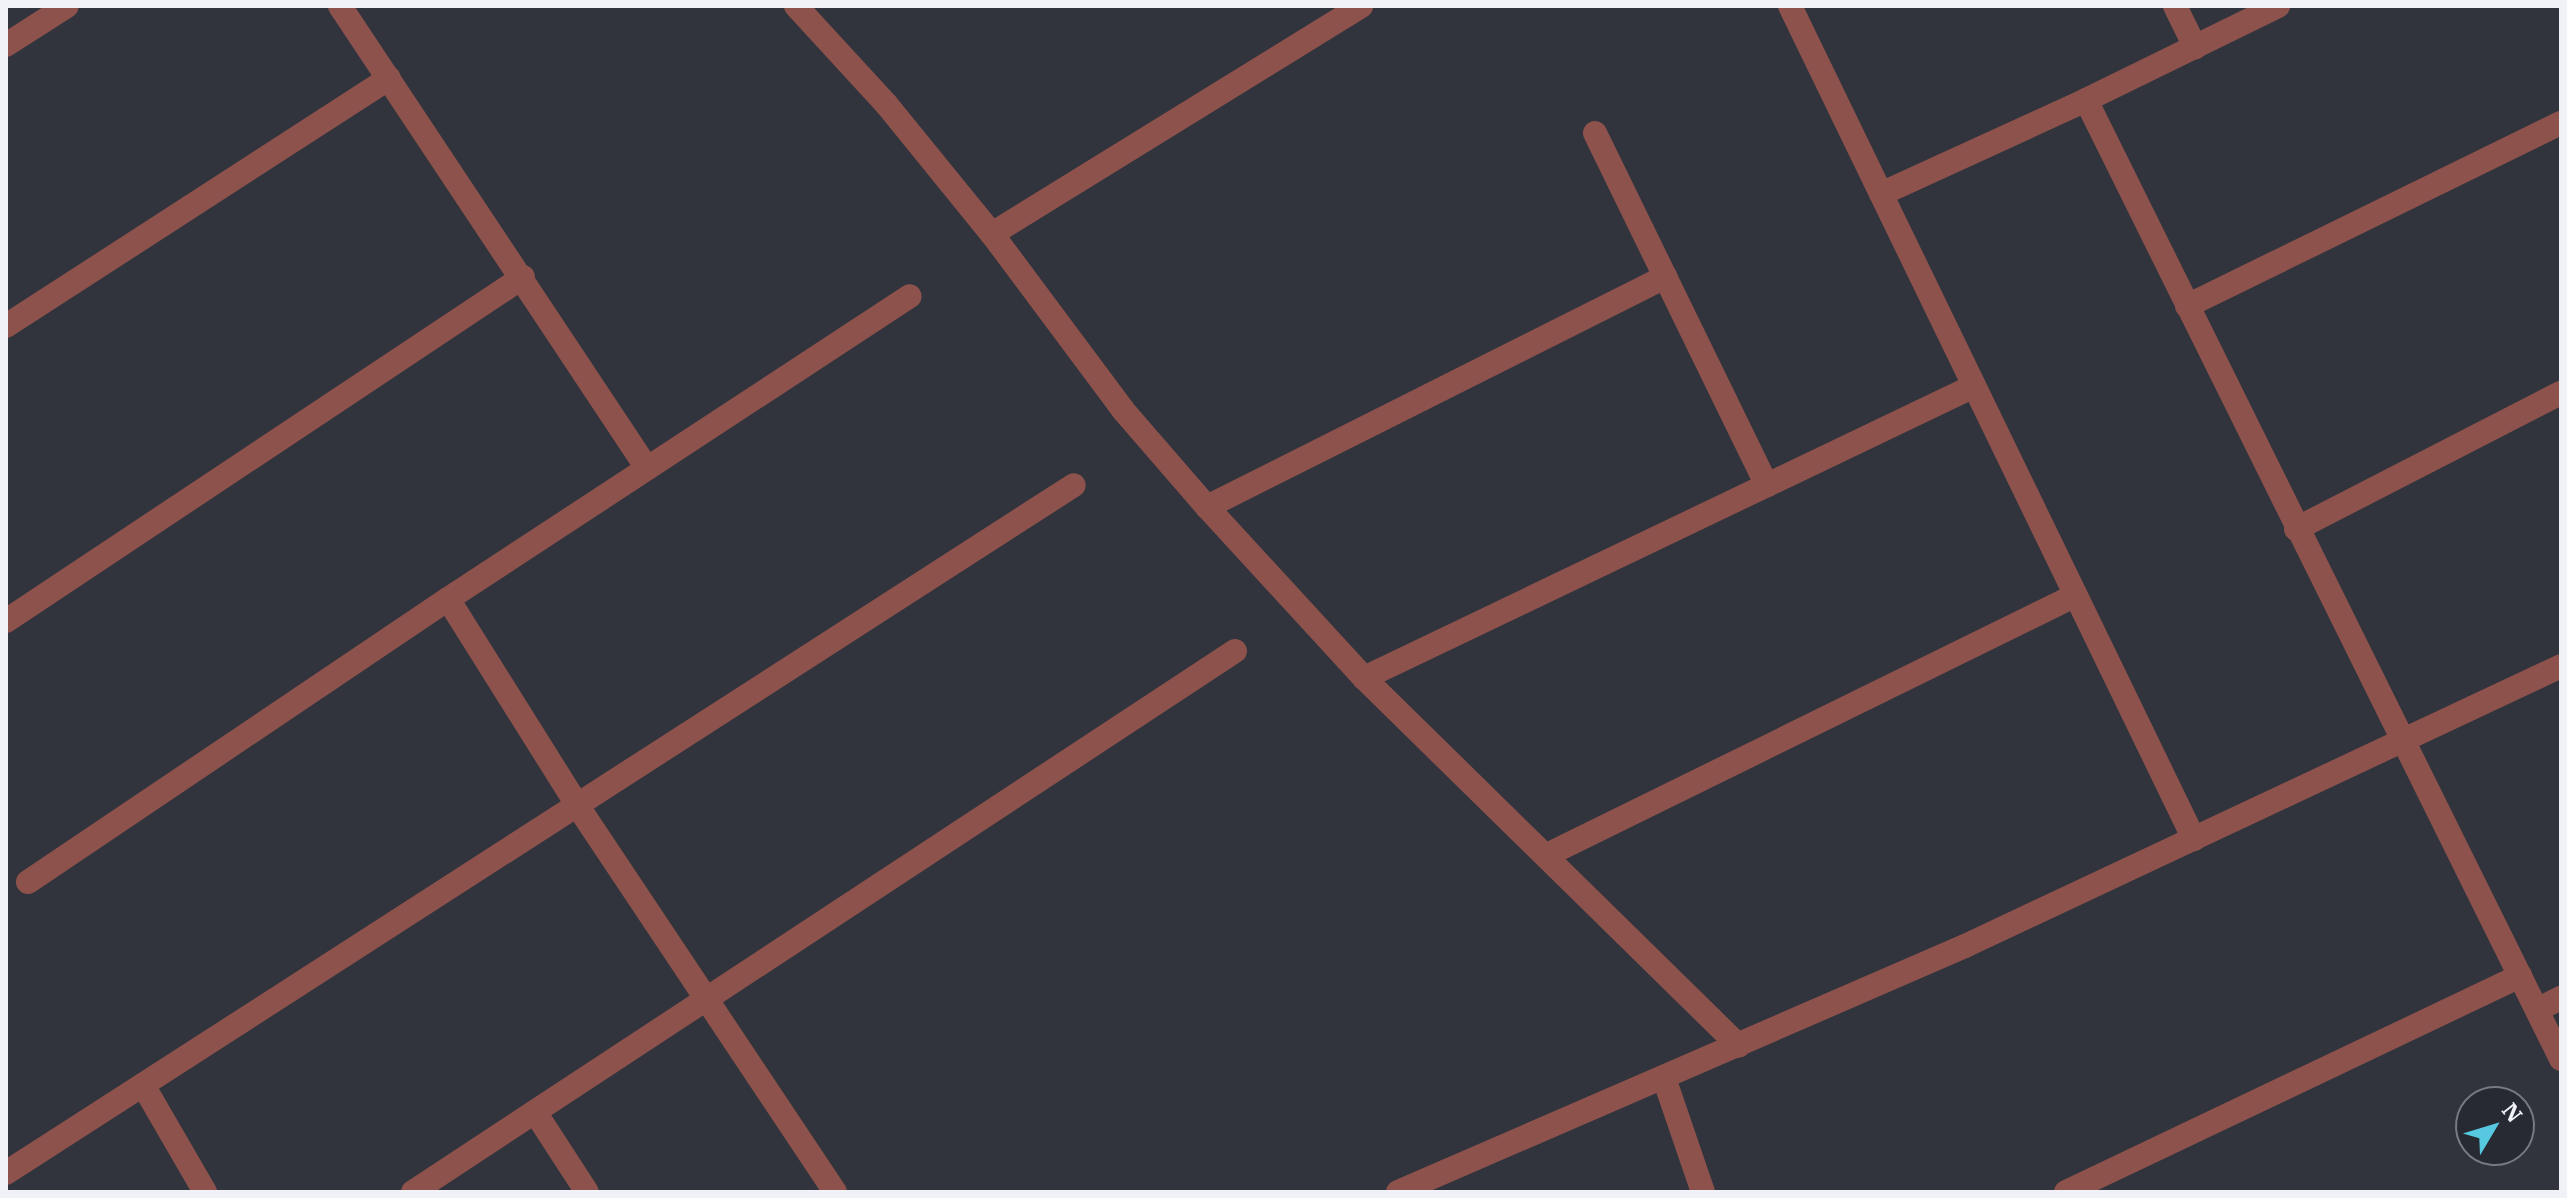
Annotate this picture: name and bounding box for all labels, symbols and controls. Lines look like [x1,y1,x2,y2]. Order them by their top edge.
north arrow [2455,1086,2535,1166]
text: N [2496,1096,2530,1128]

